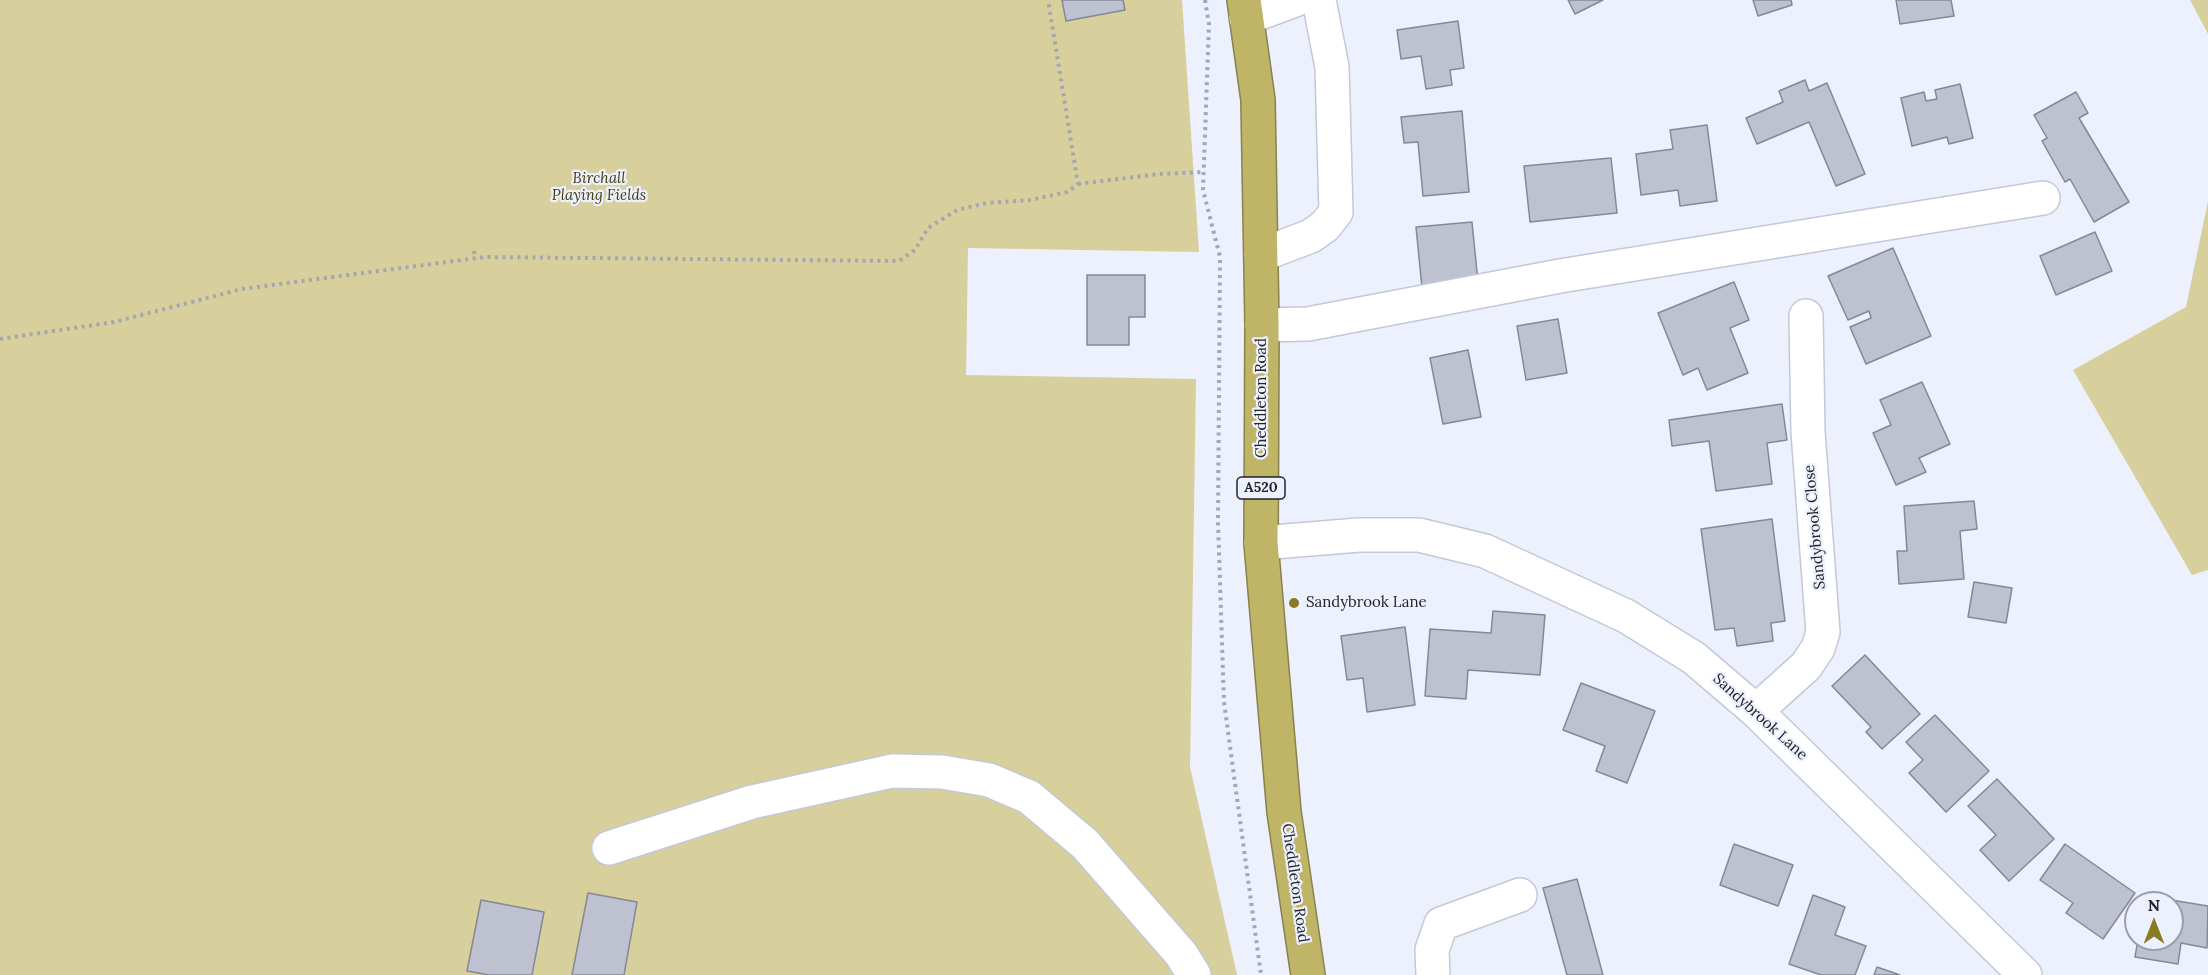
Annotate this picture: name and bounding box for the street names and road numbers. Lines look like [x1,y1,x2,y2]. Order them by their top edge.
street label: Cheddleton Road [1253,338,1271,458]
street label: Sandybrook Close [1801,464,1829,590]
road number: A520 [1237,477,1285,499]
street label: Sandybrook Lane [1709,670,1811,764]
street label: Cheddleton Road [1278,822,1312,944]

